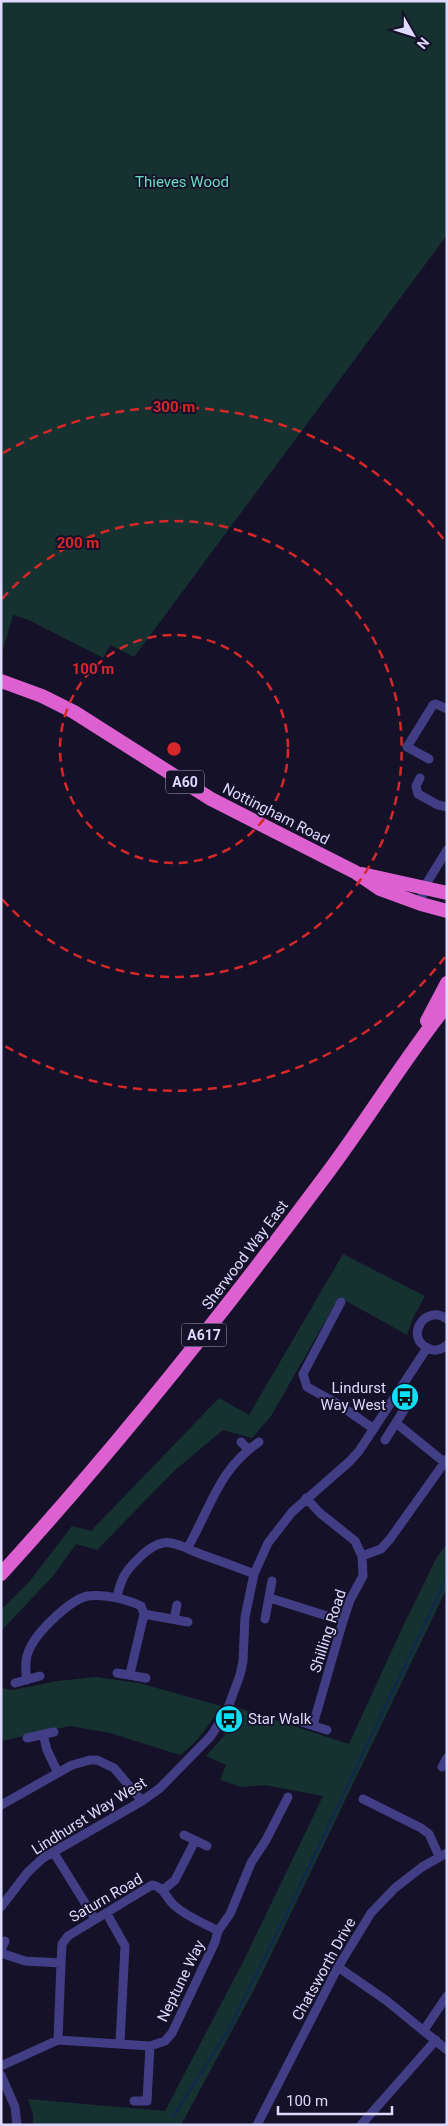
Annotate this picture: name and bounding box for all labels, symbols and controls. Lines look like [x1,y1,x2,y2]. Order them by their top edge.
north arrow [388,10,438,60]
text: N [414,34,432,52]
park label: Thieves Wood [135,173,229,191]
text: 300 m [153,398,195,416]
text: 200 m [57,534,99,552]
text: 100 m [72,660,114,678]
centre of rings [165,740,183,758]
road number: A60 [166,770,204,794]
street label: Nottingham Road [220,779,332,849]
street label: Sherwood Way East [198,1197,292,1313]
road number: A617 [182,1324,226,1346]
place label: Lindurst Way West [320,1379,386,1414]
bus stop icon: Lindurst Way West [390,1382,420,1412]
street label: Shilling Road [306,1587,350,1675]
bus stop icon: Star Walk [214,1704,244,1734]
place label: Star Walk [248,1710,312,1728]
street label: Lindhurst Way West [28,1773,150,1859]
street label: Saturn Road [66,1870,146,1926]
street label: Chatsworth Drive [288,1914,360,2024]
street label: Neptune Way [154,1937,208,2025]
scale bar [278,2084,392,2116]
text: 100 m [286,2092,328,2110]

